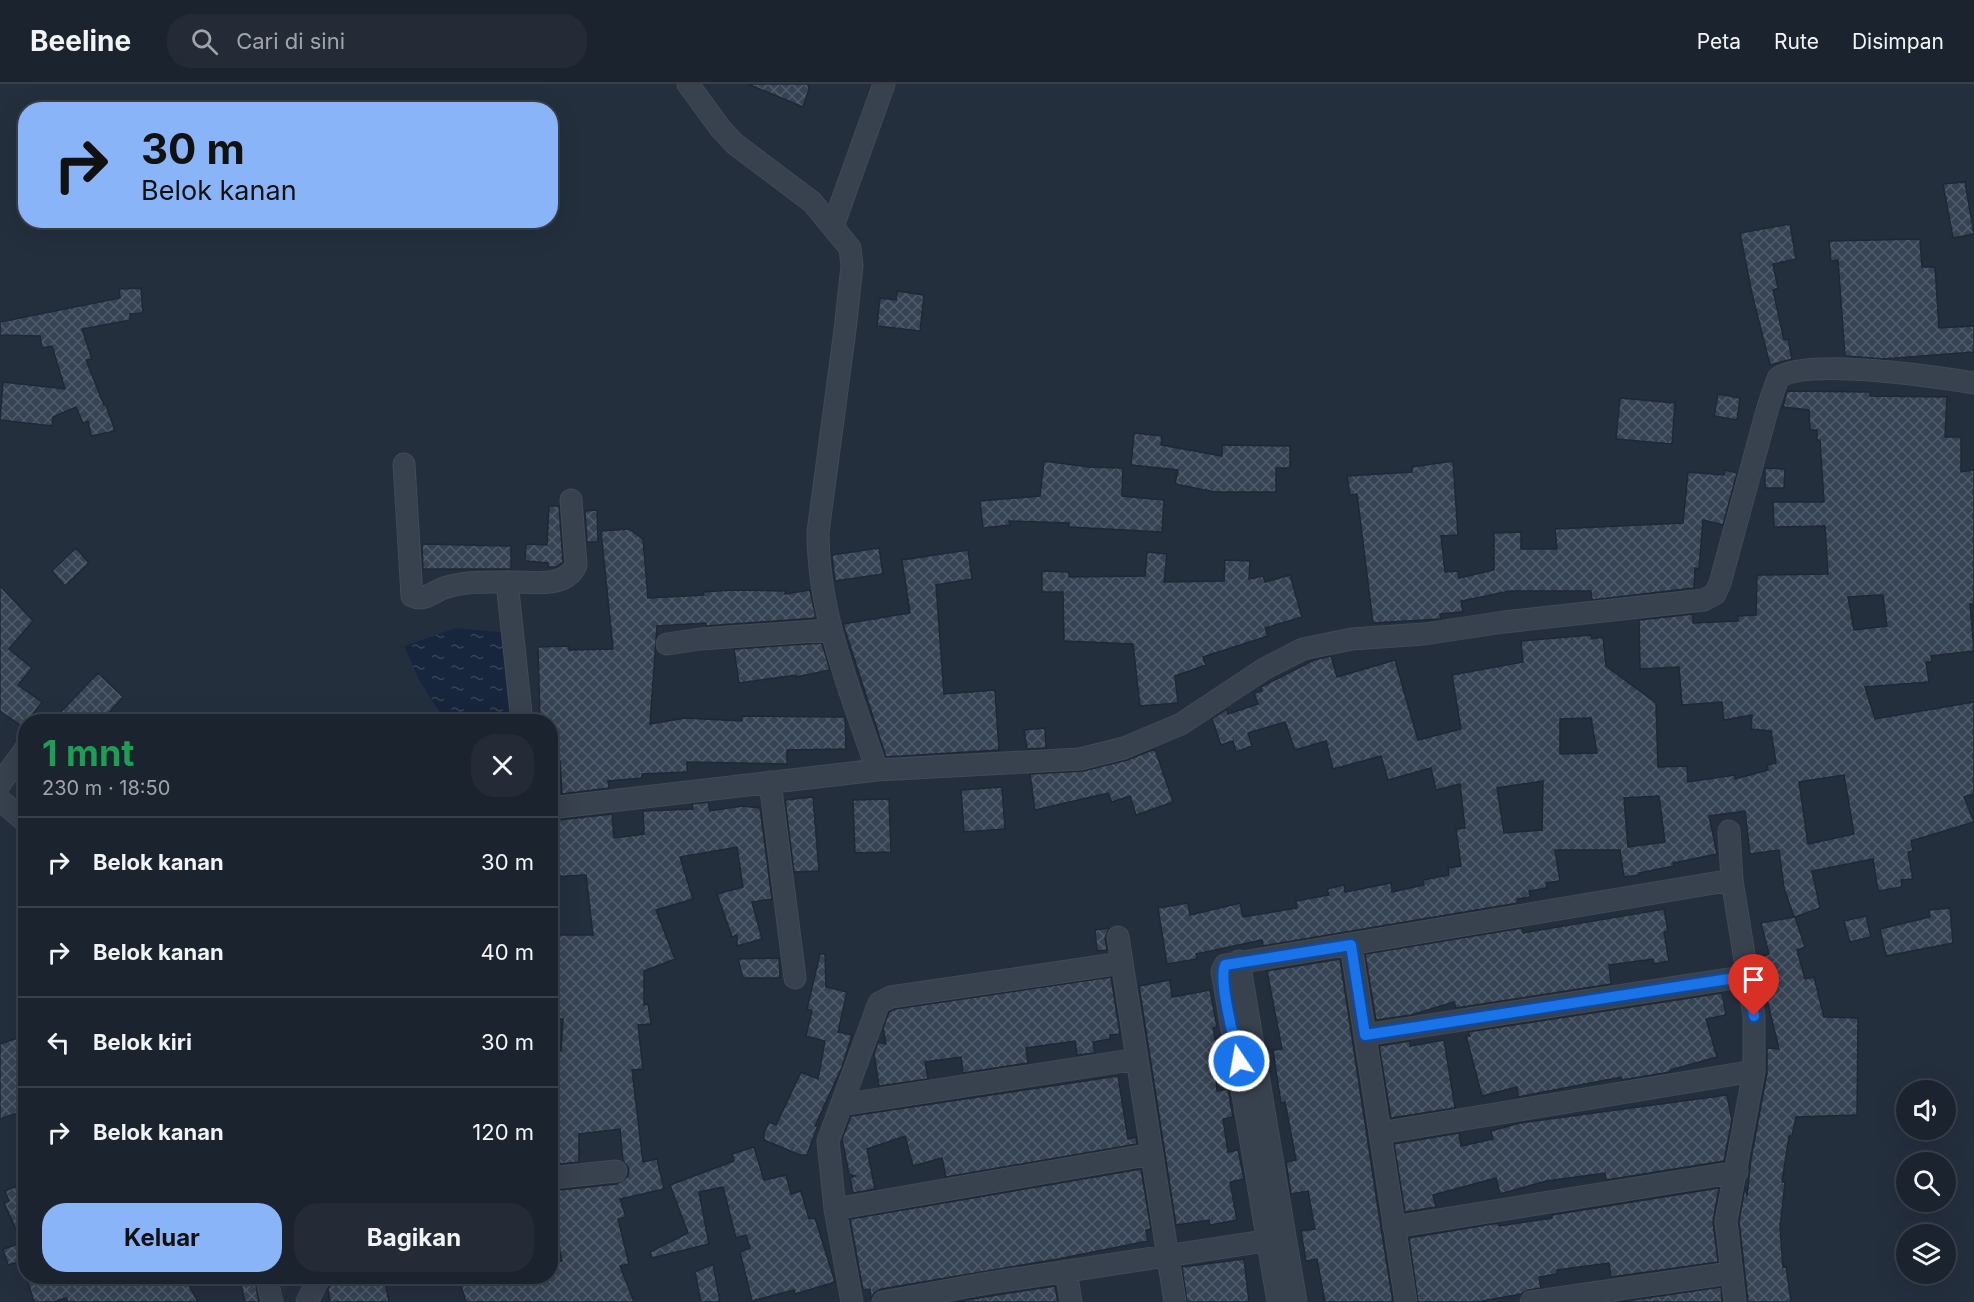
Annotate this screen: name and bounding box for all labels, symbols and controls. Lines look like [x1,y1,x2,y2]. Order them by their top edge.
search box [167,14,587,68]
text: Beeline [30,24,131,58]
icon: search [188,25,221,58]
text: Cari di sini [236,28,345,54]
text: Peta [1697,29,1741,54]
text: Rute [1774,29,1819,54]
text: Disimpan [1852,29,1944,54]
text: 30 m [141,123,245,174]
icon: right [42,126,120,204]
text: Belok kanan [141,174,297,207]
text: 1 mnt [42,731,135,775]
button: close [471,734,534,797]
text: 230 m · 18:50 [42,776,170,800]
icon: right [42,846,75,879]
text: Belok kanan [93,849,224,875]
text: 30 m [481,849,534,875]
icon: right [42,936,75,969]
text: Belok kanan [93,939,224,965]
text: 40 m [480,939,534,965]
pin [1728,954,1779,1016]
icon: arrive [1737,963,1770,996]
icon: left [42,1026,75,1059]
text: Belok kiri [93,1029,192,1055]
text: 30 m [481,1029,534,1055]
position arrow [1207,1029,1271,1093]
map controls [1896,1080,1956,1284]
button: sound [1896,1080,1956,1140]
icon: right [42,1116,75,1149]
text: Belok kanan [93,1119,224,1145]
text: 120 m [472,1119,534,1145]
button: search [1896,1152,1956,1212]
button: Keluar [42,1203,282,1272]
button: Bagikan [294,1203,534,1272]
button: layers [1896,1224,1956,1284]

